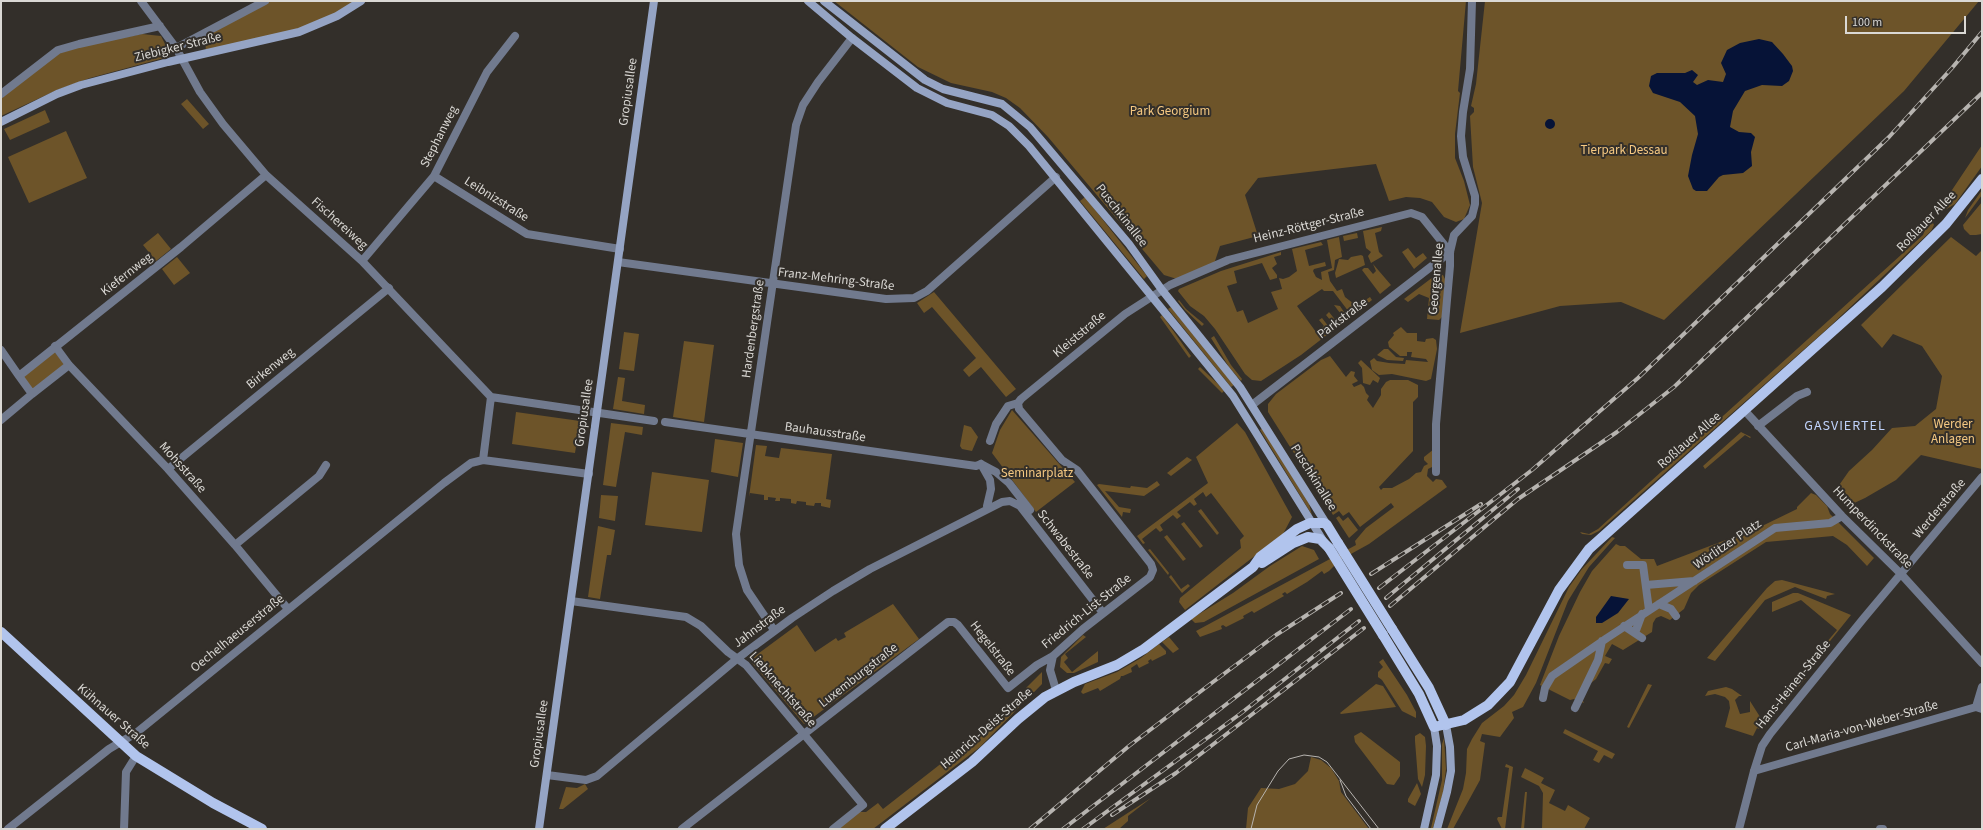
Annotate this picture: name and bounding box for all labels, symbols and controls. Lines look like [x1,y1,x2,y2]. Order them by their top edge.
scale bar [1847,8,1968,34]
text: 100 m [1852,14,1882,31]
street label: Ziebigker Straße [133,30,223,66]
street label: Gropiusallee [617,57,641,127]
street label: Stephanweg [418,103,462,171]
park label: Park Georgium [1130,104,1210,120]
park label: Tierpark Dessau [1580,143,1668,159]
street label: Leibnizstraße [461,174,531,226]
street label: Puschkinallee [1092,181,1150,251]
street label: Roßlauer Allee [1894,188,1960,256]
street label: Fischereiweg [308,195,370,253]
street label: Heinz-Röttger-Straße [1252,205,1366,247]
street label: Georgenallee [1426,243,1448,315]
street label: Kiefernweg [98,250,156,300]
street label: Franz-Mehring-Straße [777,265,895,295]
street label: Hardenbergstraße [739,279,769,379]
street label: Parkstraße [1315,295,1371,343]
street label: Kleiststraße [1050,308,1110,362]
street label: Birkenweg [244,345,298,393]
street label: Gropiusallee [573,378,597,448]
street label: Roßlauer Allee [1655,409,1725,473]
park label: Werder Anlagen [1931,417,1975,448]
district label: GASVIERTEL [1804,419,1886,435]
street label: Bauhausstraße [783,420,867,446]
street label: Mohsstraße [155,439,209,497]
street label: Puschkinallee [1286,442,1340,514]
park label: Seminarplatz [1001,466,1073,482]
street label: Werderstraße [1910,476,1970,542]
street label: Humperdinckstraße [1829,484,1915,572]
street label: Schwabestraße [1033,507,1097,583]
street label: Wörlitzer Platz [1691,517,1765,573]
street label: Friedrich-List-Straße [1039,571,1135,653]
street label: Oechelhaeuserstraße [188,592,288,676]
street label: Jahnstraße [731,602,789,652]
street label: Hegelstraße [966,619,1018,679]
street label: Hans-Heinen-Straße [1753,637,1835,733]
street label: Luxemburgstraße [817,640,901,712]
street label: Liebknechtstraße [745,649,819,731]
street label: Kühnauer Straße [73,681,153,753]
street label: Heinrich-Deist-Straße [938,685,1036,773]
street label: Carl-Maria-von-Weber-Straße [1784,698,1940,756]
street label: Gropiusallee [528,699,552,769]

